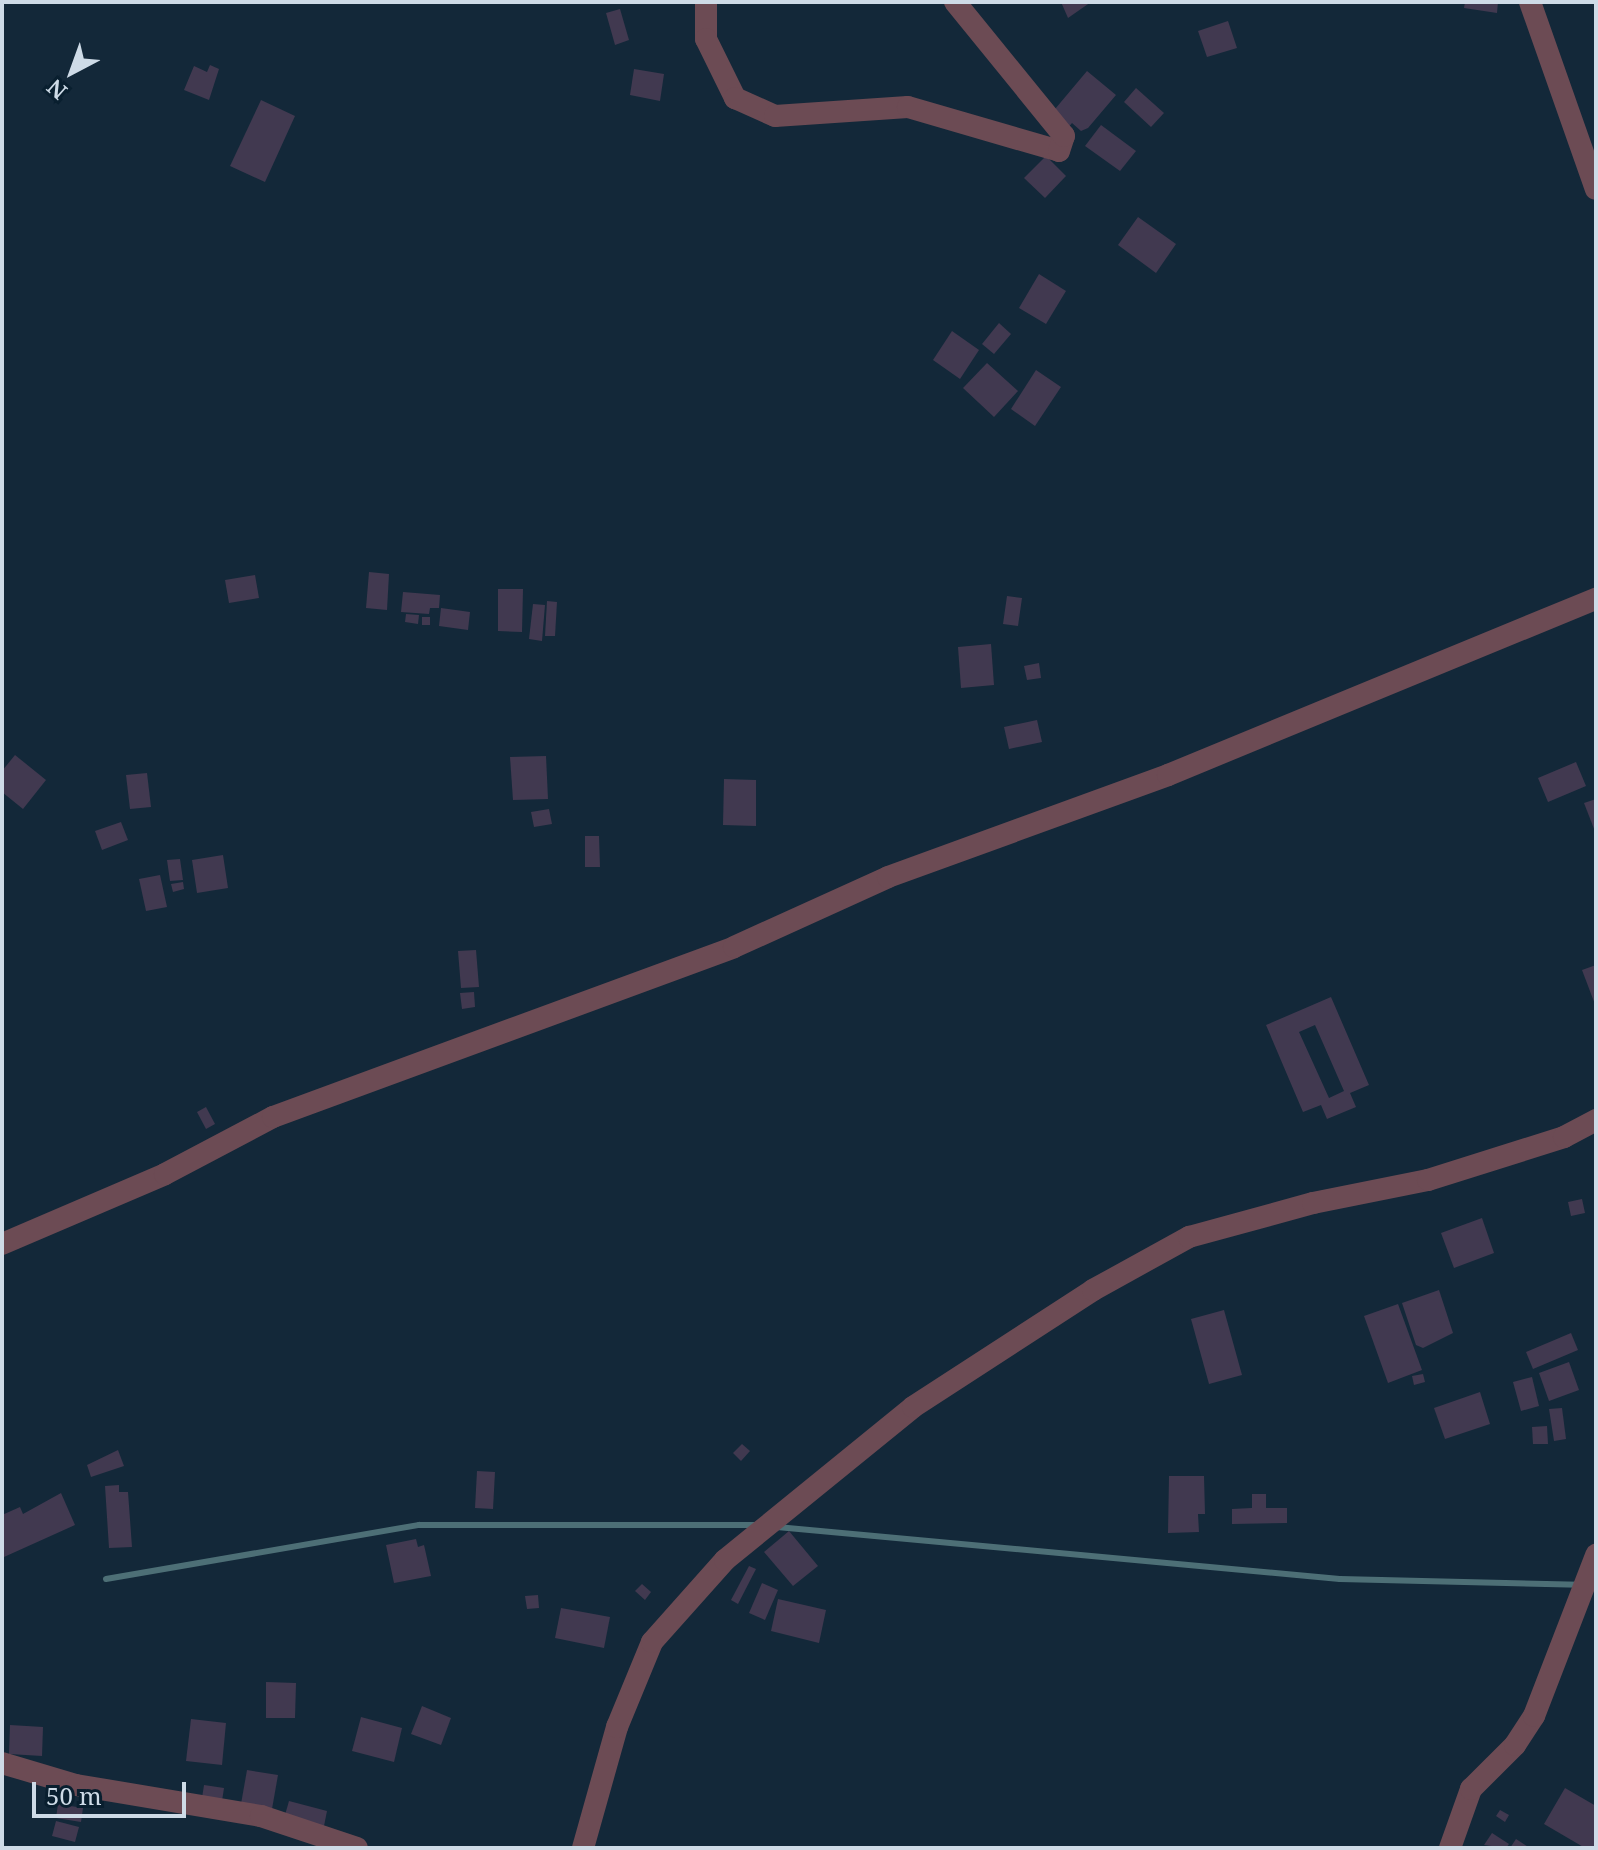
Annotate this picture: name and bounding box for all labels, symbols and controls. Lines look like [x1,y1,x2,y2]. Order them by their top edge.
north arrow [32,32,112,112]
text: N [40,73,73,107]
scale bar [36,1766,190,1816]
text: 50 m [46,1779,102,1812]

